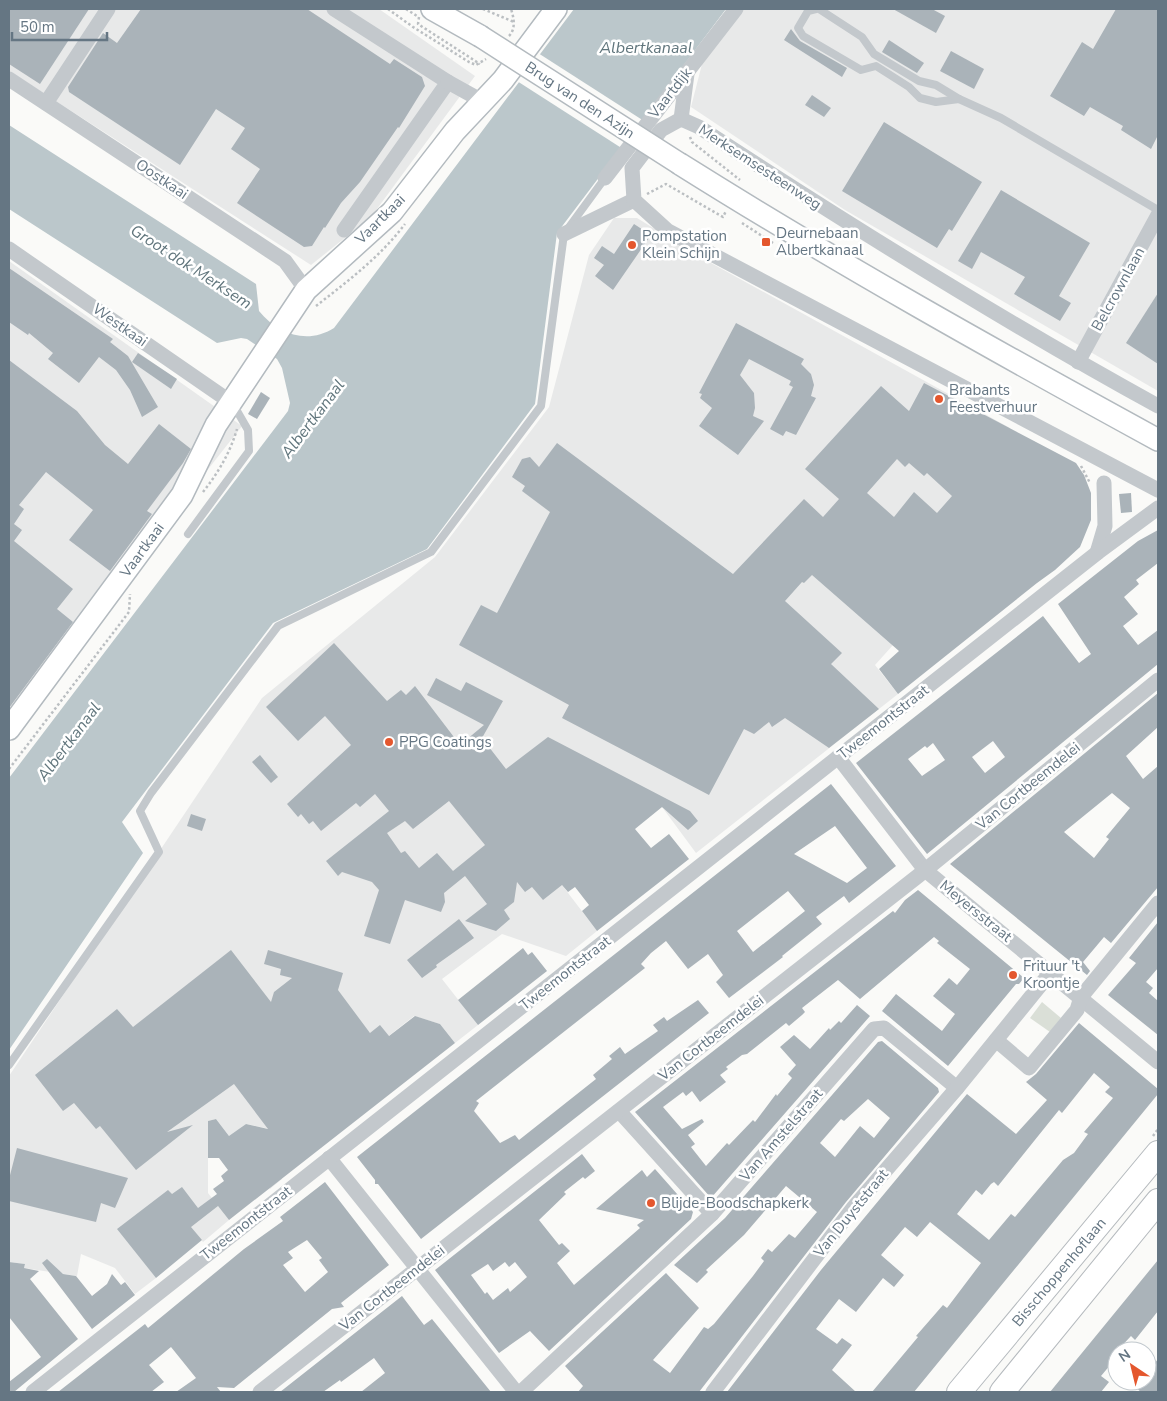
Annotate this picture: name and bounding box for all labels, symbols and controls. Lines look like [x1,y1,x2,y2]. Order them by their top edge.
scale bar [12,10,108,42]
text: 50 m [20,17,55,37]
water label: Albertkanaal [598,37,693,59]
street label: Brug van den Azijn [521,57,639,143]
street label: Vaartdijk [643,63,697,123]
street label: Merksemsesteenweg [695,120,825,214]
street label: Oostkaai [132,154,192,204]
street label: Vaartkaai [350,190,409,249]
water label: Groot dok Merksem [126,219,256,315]
place label: Deurnebaan Albertkanaal [776,223,864,260]
place label: Pompstation Klein Schijn [642,226,727,263]
marker: Deurnebaan Albertkanaal [760,236,772,248]
marker: Pompstation Klein Schijn [626,239,638,251]
street label: Belcrownlaan [1087,244,1149,334]
street label: Westkaai [89,299,151,351]
water label: Albertkanaal [276,375,350,464]
place label: Brabants Feestverhuur [949,380,1038,417]
marker: Brabants Feestverhuur [933,393,945,405]
street label: Vaartkaai [115,519,169,582]
street label: Tweemontstraat [833,680,933,764]
water label: Albertkanaal [32,698,106,787]
place label: PPG Coatings [399,732,492,752]
marker: PPG Coatings [383,736,395,748]
street label: Van Cortbeemdelei [971,738,1084,835]
street label: Meyersstraat [936,876,1017,947]
street label: Tweemontstraat [515,931,615,1015]
place label: Frituur 't Kroontje [1023,956,1081,993]
marker: Frituur 't Kroontje [1007,969,1019,981]
street label: Van Cortbeemdelei [653,990,768,1086]
street label: Van Amstelstraat [734,1084,827,1186]
street label: Van Duyststraat [809,1164,893,1262]
street label: Tweemontstraat [196,1181,296,1265]
place label: Blijde-Boodschapkerk [661,1193,809,1213]
marker: Blijde-Boodschapkerk [645,1197,657,1209]
street label: Bisschoppenhoflaan [1007,1213,1111,1331]
street label: Van Cortbeemdelei [334,1240,449,1336]
north arrow [1107,1341,1157,1391]
text: N [1115,1345,1135,1367]

